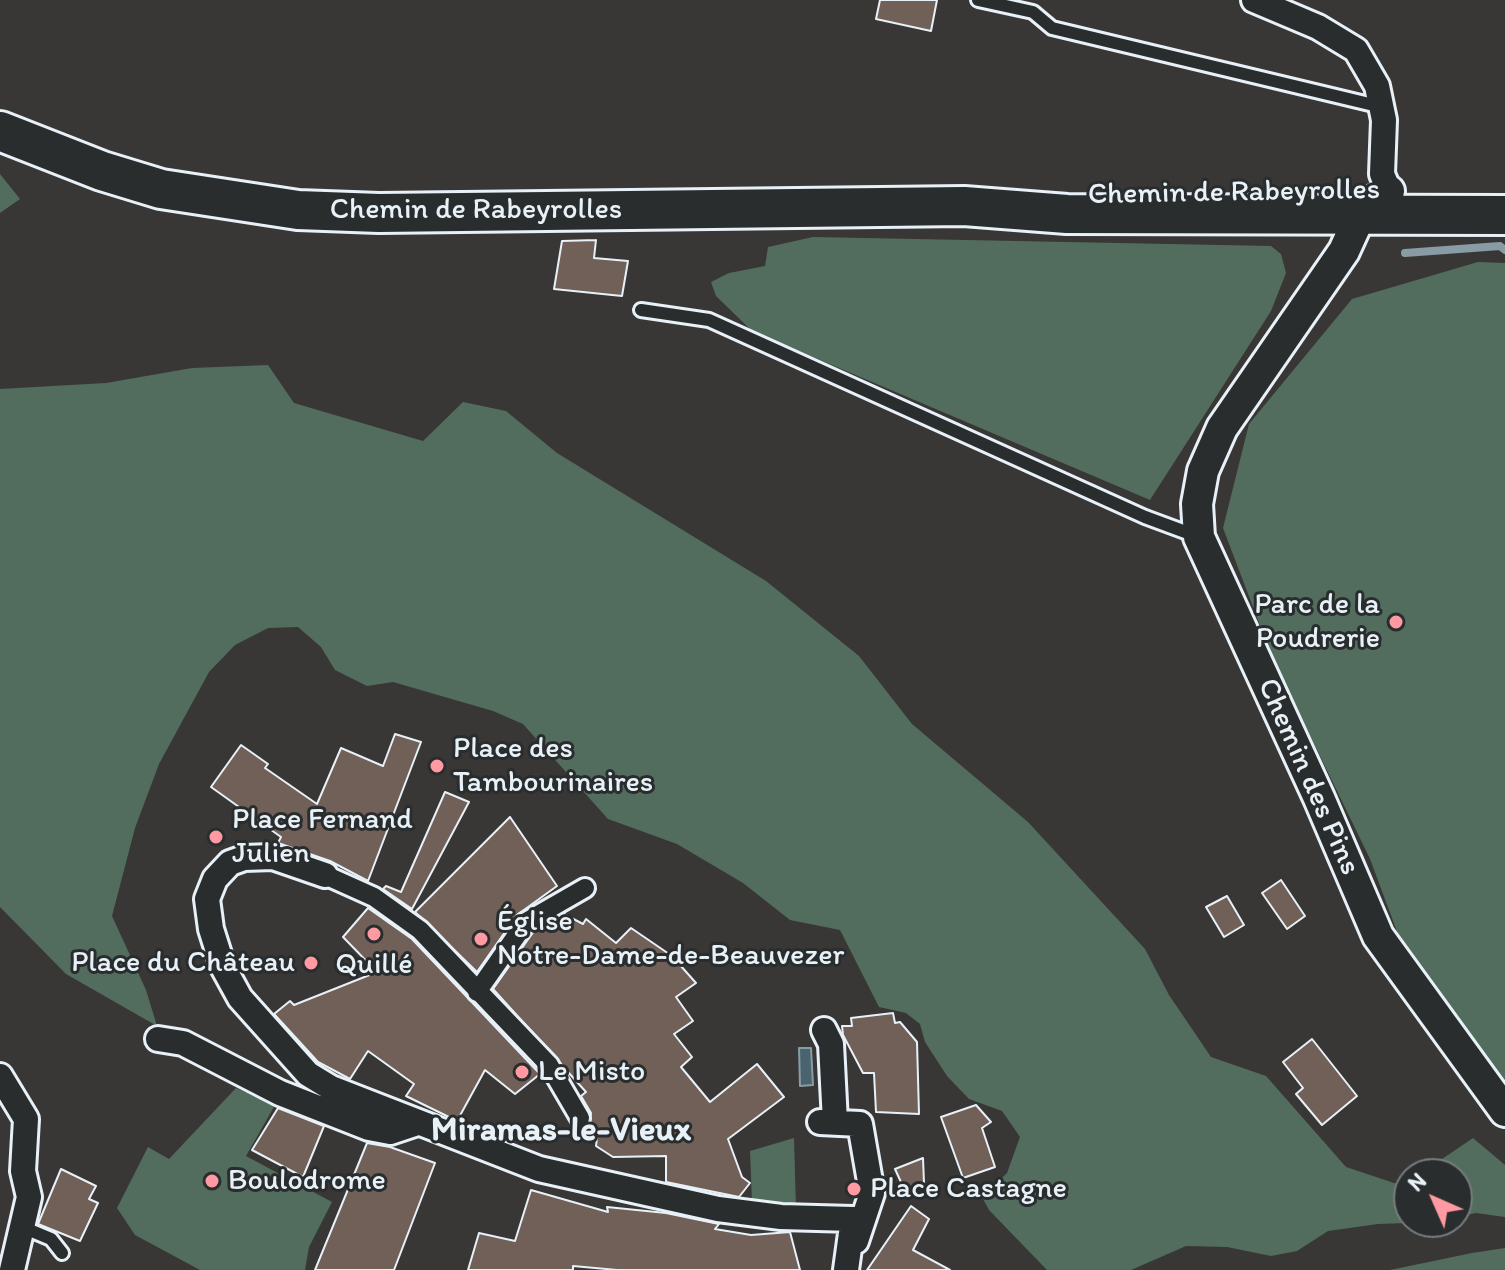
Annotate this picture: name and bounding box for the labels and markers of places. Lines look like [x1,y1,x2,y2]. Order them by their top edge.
place label: Parc de la Poudrerie [1254,587,1380,658]
marker: Parc de la Poudrerie [1387,613,1405,631]
place label: Place des Tambourinaires [453,731,653,802]
marker: Place des Tambourinaires [428,757,446,775]
place label: Place Fernand Julien [232,802,413,872]
marker: Place Fernand Julien [207,828,225,846]
place label: Église Notre-Dame-de-Beauvezer [497,904,844,974]
marker: Quillé [365,925,383,943]
marker: Église Notre-Dame-de-Beauvezer [472,930,490,948]
place label: Place du Château [71,945,295,981]
place label: Quillé [335,947,413,983]
marker: Place du Château [302,954,320,972]
place label: Le Misto [538,1054,645,1090]
marker: Le Misto [513,1063,531,1081]
place label: Boulodrome [228,1163,386,1199]
place label: Place Castagne [870,1171,1067,1207]
marker: Boulodrome [203,1172,221,1190]
marker: Place Castagne [845,1180,863,1198]

